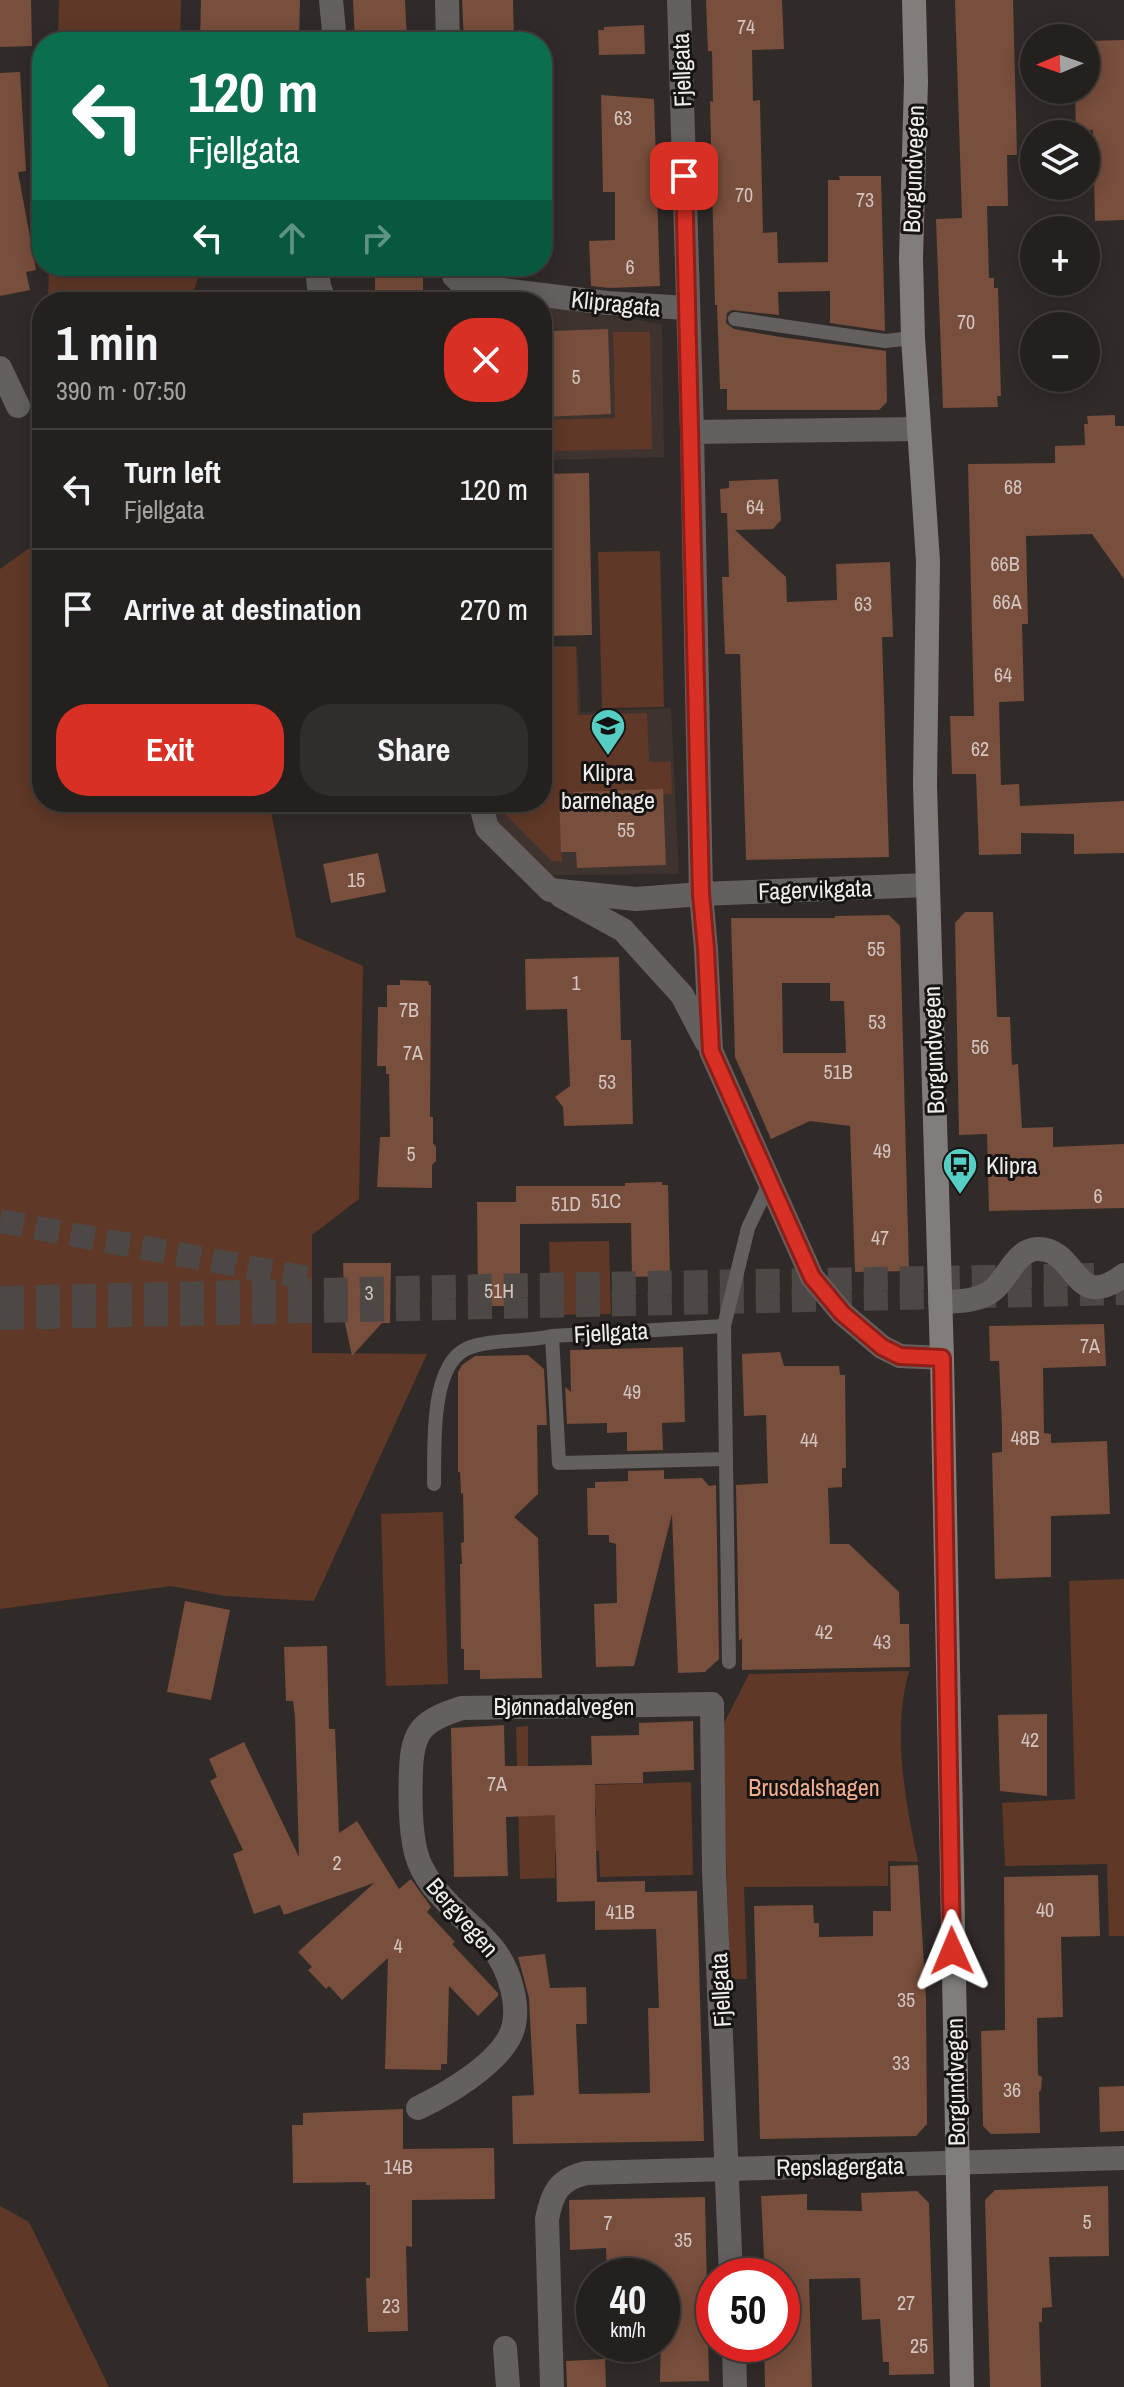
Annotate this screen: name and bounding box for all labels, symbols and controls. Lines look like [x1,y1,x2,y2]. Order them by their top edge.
house number: 74 [737,13,755,40]
north arrow [1020,24,1100,104]
map controls [1020,24,1100,392]
street label: Fjellgata [664,32,698,108]
text: 120 m [188,54,318,129]
icon: left [56,64,160,168]
house number: 63 [614,104,632,131]
street label: Borgundvegen [895,104,931,234]
button: layers [1020,120,1100,200]
text: Fjellgata [188,126,300,174]
pin [650,142,718,210]
icon: arrive [662,154,706,198]
house number: 70 [735,181,753,208]
house number: 73 [856,186,874,213]
icon: left [186,216,230,260]
icon: ahead [270,216,314,260]
icon: right [354,216,398,260]
button: + [1020,216,1100,296]
house number: 6 [625,253,635,280]
street label: Klipragata [570,282,662,324]
house number: 70 [957,308,975,335]
text: 1 min [56,310,159,375]
button: − [1020,312,1100,392]
button: close [444,318,528,402]
house number: 5 [571,363,581,390]
text: 390 m · 07:50 [56,373,186,408]
text: Turn left [124,452,221,492]
icon: left [56,467,100,511]
text: 120 m [460,469,528,509]
house number: 68 [1004,473,1022,500]
text: Fjellgata [124,492,205,527]
house number: 64 [746,493,764,520]
house number: 66B [990,550,1020,577]
icon: arrive [56,587,100,631]
house number: 66A [992,588,1022,615]
text: Arrive at destination [124,589,362,629]
text: 270 m [460,589,528,629]
house number: 63 [854,590,872,617]
house number: 64 [994,661,1012,688]
button: Exit [56,704,284,796]
button: Share [300,704,528,796]
school or university icon: Klipra barnehage [589,707,627,757]
house number: 62 [971,735,989,762]
place label: Klipra barnehage [561,756,655,816]
house number: 55 [617,816,635,843]
house number: 15 [347,866,365,893]
street label: Fagervikgata [758,871,873,907]
house number: 55 [867,935,885,962]
house number: 1 [571,969,581,996]
street label: Borgundvegen [915,985,951,1115]
house number: 7B [399,996,419,1023]
house number: 53 [868,1008,886,1035]
house number: 56 [971,1033,989,1060]
house number: 7A [403,1039,423,1066]
house number: 51B [823,1058,853,1085]
house number: 53 [598,1068,616,1095]
house number: 49 [873,1137,891,1164]
house number: 5 [406,1140,416,1167]
bus stop icon: Klipra [941,1146,979,1196]
place label: Klipra [986,1149,1037,1181]
house number: 6 [1093,1182,1103,1209]
house number: 51C [591,1187,621,1214]
house number: 51D [551,1190,581,1217]
house number: 47 [871,1224,889,1251]
house number: 51H [484,1277,514,1304]
house number: 3 [364,1279,374,1306]
street label: Fjellgata [573,1314,649,1350]
house number: 7A [1080,1332,1100,1359]
house number: 49 [623,1378,641,1405]
house number: 48B [1010,1424,1040,1451]
house number: 44 [800,1426,818,1453]
house number: 42 [815,1618,833,1645]
house number: 43 [873,1628,891,1655]
street label: Bjønnadalvegen [493,1690,635,1722]
house number: 42 [1021,1726,1039,1753]
house number: 7A [487,1770,507,1797]
park label: Brusdalshagen [748,1771,880,1803]
house number: 2 [332,1849,342,1876]
street label: Bergvegen [420,1871,506,1963]
house number: 40 [1036,1896,1054,1923]
house number: 41B [605,1898,635,1925]
position arrow [910,1909,994,1993]
house number: 4 [393,1932,403,1959]
street label: Fjellgata [702,1952,738,2028]
house number: 35 [897,1986,915,2013]
street label: Borgundvegen [938,2018,972,2146]
house number: 33 [892,2049,910,2076]
house number: 36 [1003,2076,1021,2103]
street label: Repslagergata [776,2149,904,2183]
house number: 14B [383,2153,413,2180]
house number: 5 [1082,2208,1092,2235]
house number: 7 [603,2209,613,2236]
house number: 35 [674,2226,692,2253]
speed limit sign: 50 [696,2258,800,2362]
text: 40 [610,2273,646,2326]
house number: 27 [897,2289,915,2316]
house number: 23 [382,2292,400,2319]
text: km/h [610,2316,646,2343]
house number: 25 [910,2332,928,2359]

